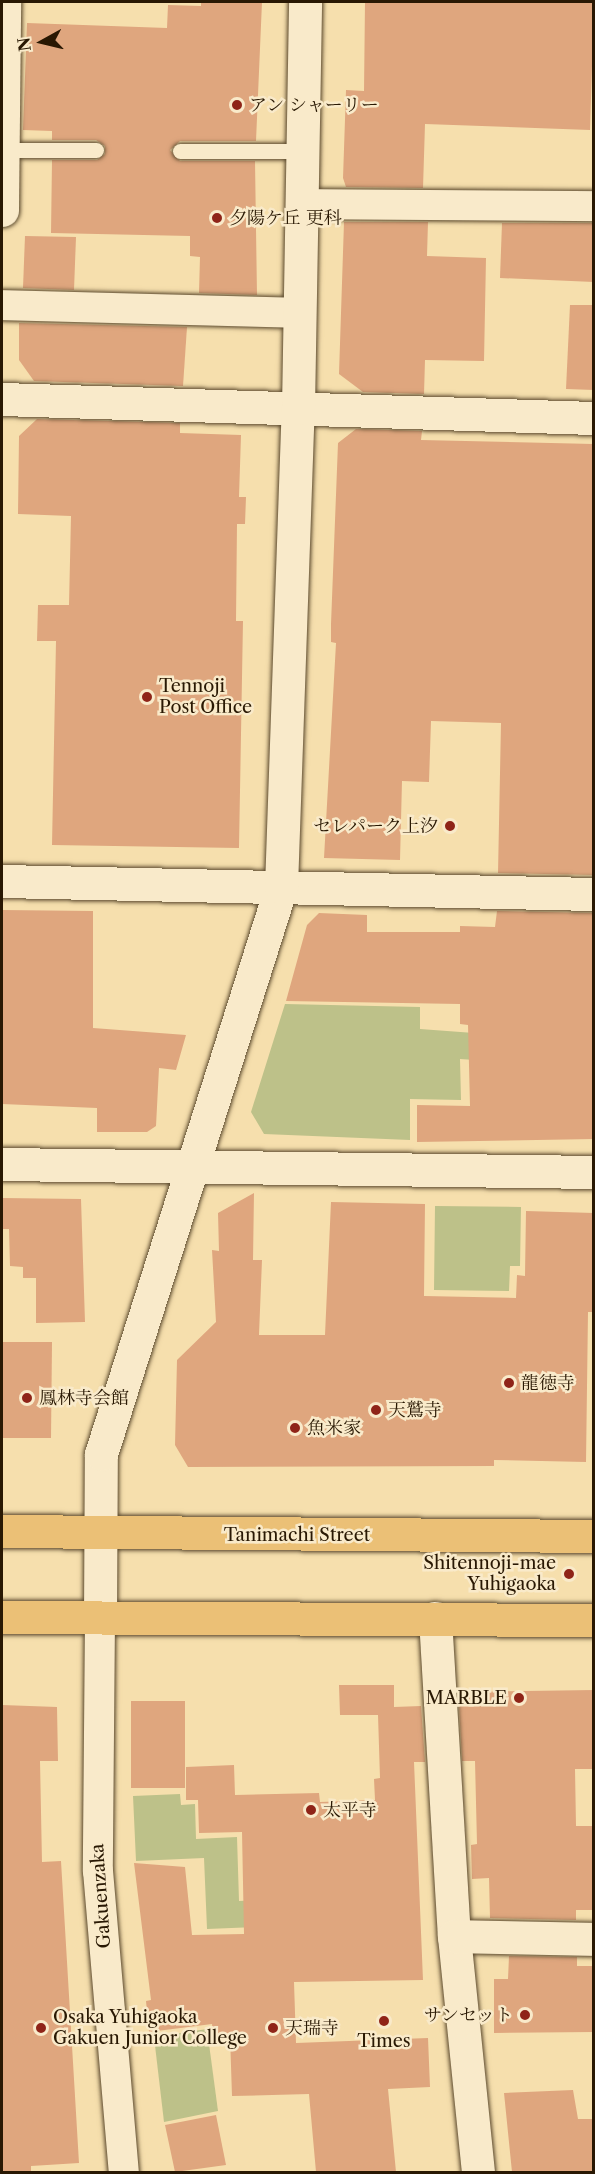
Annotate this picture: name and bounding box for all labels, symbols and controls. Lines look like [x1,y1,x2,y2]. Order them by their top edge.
north arrow [12,12,72,72]
text: N [13,36,35,53]
place label: アン シャーリー [249,94,380,116]
marker: アン シャーリー [230,98,244,112]
place label: 夕陽ケ丘 更科 [229,207,342,229]
marker: 夕陽ケ丘 更科 [210,211,224,225]
place label: Tennoji Post Office [159,676,252,718]
marker: Tennoji Post Office [140,690,154,704]
place label: セレパーク上汐 [312,815,438,837]
marker: セレパーク上汐 [443,819,457,833]
place label: 龍徳寺 [521,1372,575,1394]
marker: 龍徳寺 [502,1376,516,1390]
place label: 鳳林寺会館 [39,1387,129,1409]
marker: 鳳林寺会館 [20,1391,34,1405]
place label: 天鷲寺 [388,1399,442,1421]
marker: 天鷲寺 [369,1403,383,1417]
place label: 魚米家 [307,1417,361,1439]
marker: 魚米家 [288,1421,302,1435]
street label: Tanimachi Street [224,1524,370,1546]
place label: Shitennoji-mae Yuhigaoka [423,1553,556,1596]
marker: Shitennoji-mae Yuhigaoka [560,1565,578,1583]
place label: MARBLE [426,1687,507,1709]
marker: MARBLE [512,1691,526,1705]
place label: 太平寺 [323,1799,377,1821]
marker: 太平寺 [304,1803,318,1817]
street label: Gakuenzaka [87,1843,115,1949]
place label: サンセット [423,2004,513,2026]
place label: Osaka Yuhigaoka Gakuen Junior College [53,2007,247,2050]
marker: サンセット [518,2008,532,2022]
marker: Times [377,2014,391,2028]
place label: 天瑞寺 [285,2017,339,2039]
marker: Osaka Yuhigaoka Gakuen Junior College [34,2021,48,2035]
marker: 天瑞寺 [266,2021,280,2035]
place label: Times [357,2030,411,2052]

